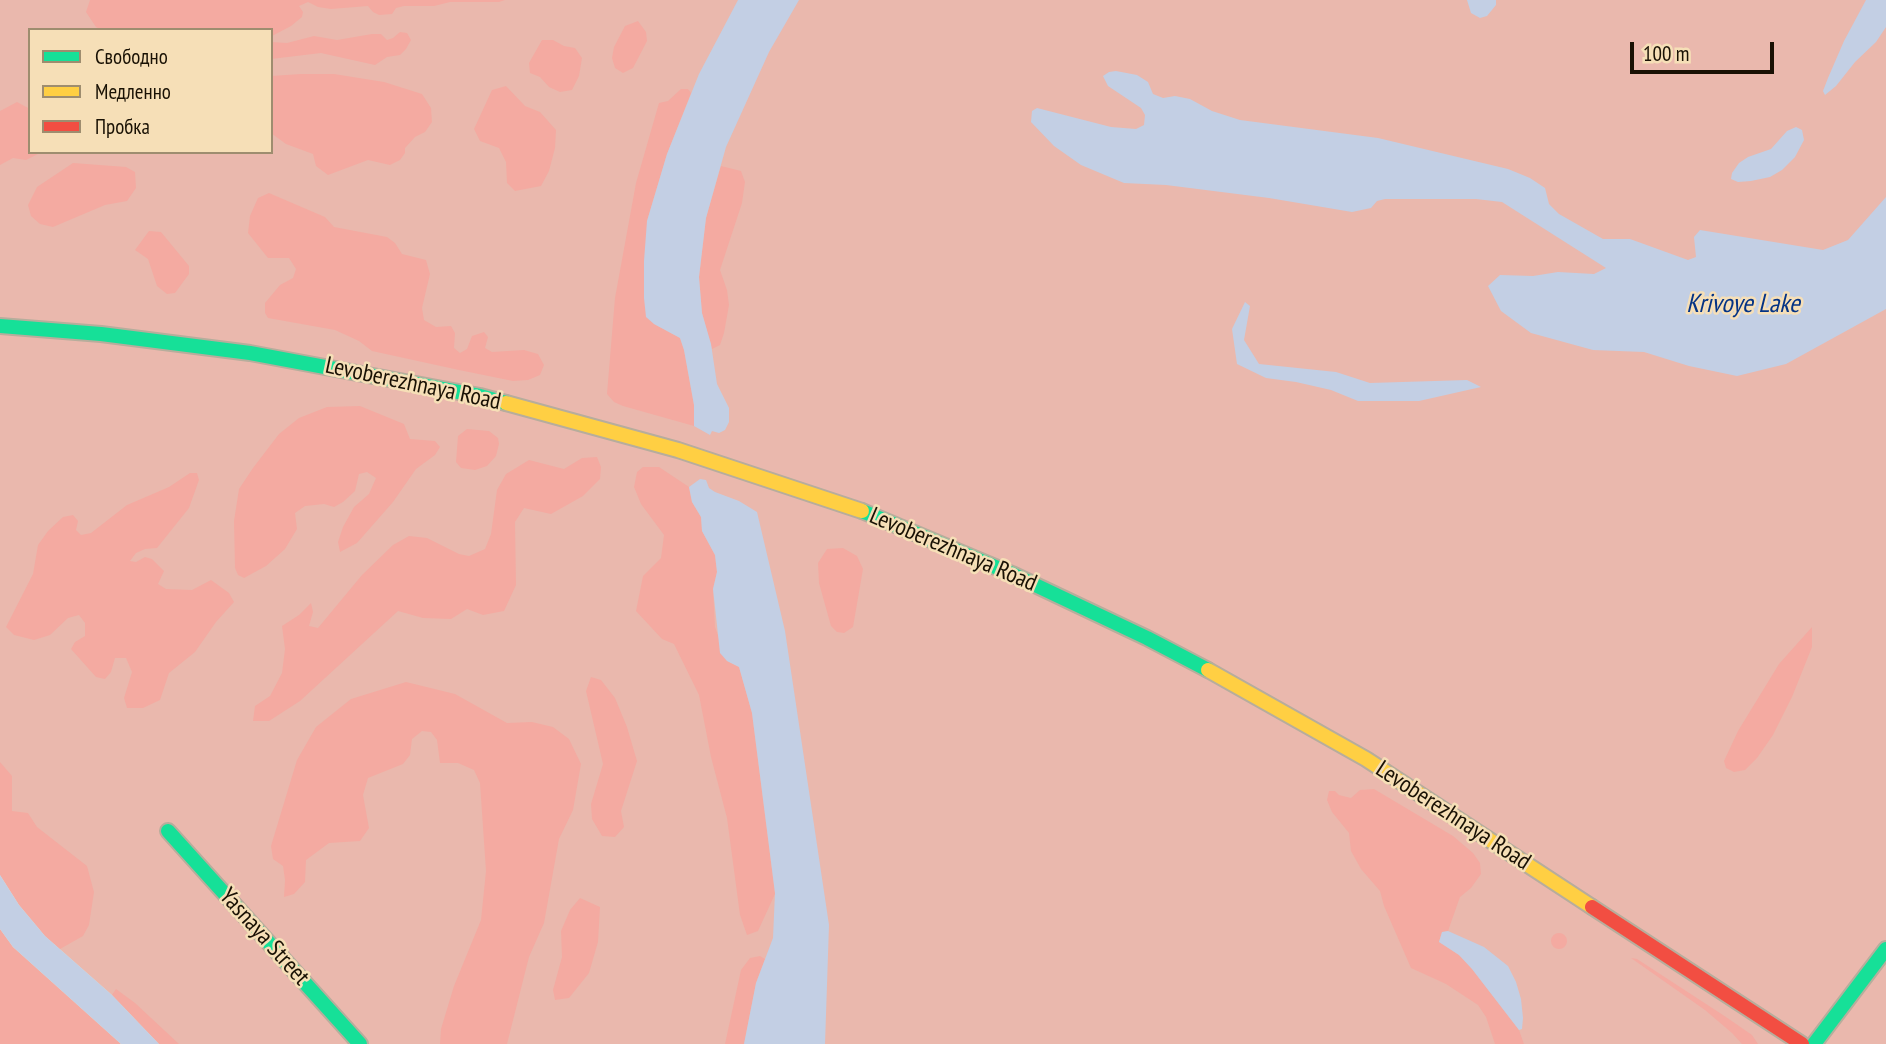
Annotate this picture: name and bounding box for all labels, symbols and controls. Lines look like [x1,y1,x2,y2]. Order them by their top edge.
legend [28,28,273,154]
scale bar [1634,28,1778,72]
text: 100 m [1643,40,1689,67]
text: Свободно [95,43,168,70]
text: Медленно [95,78,171,105]
text: Пробка [95,113,150,140]
water label: Krivoye Lake [1686,289,1800,321]
street label: Levoberezhnaya Road [323,351,503,417]
street label: Levoberezhnaya Road [865,502,1041,598]
street label: Levoberezhnaya Road [1370,755,1536,877]
street label: Yasnaya Street [213,882,315,992]

